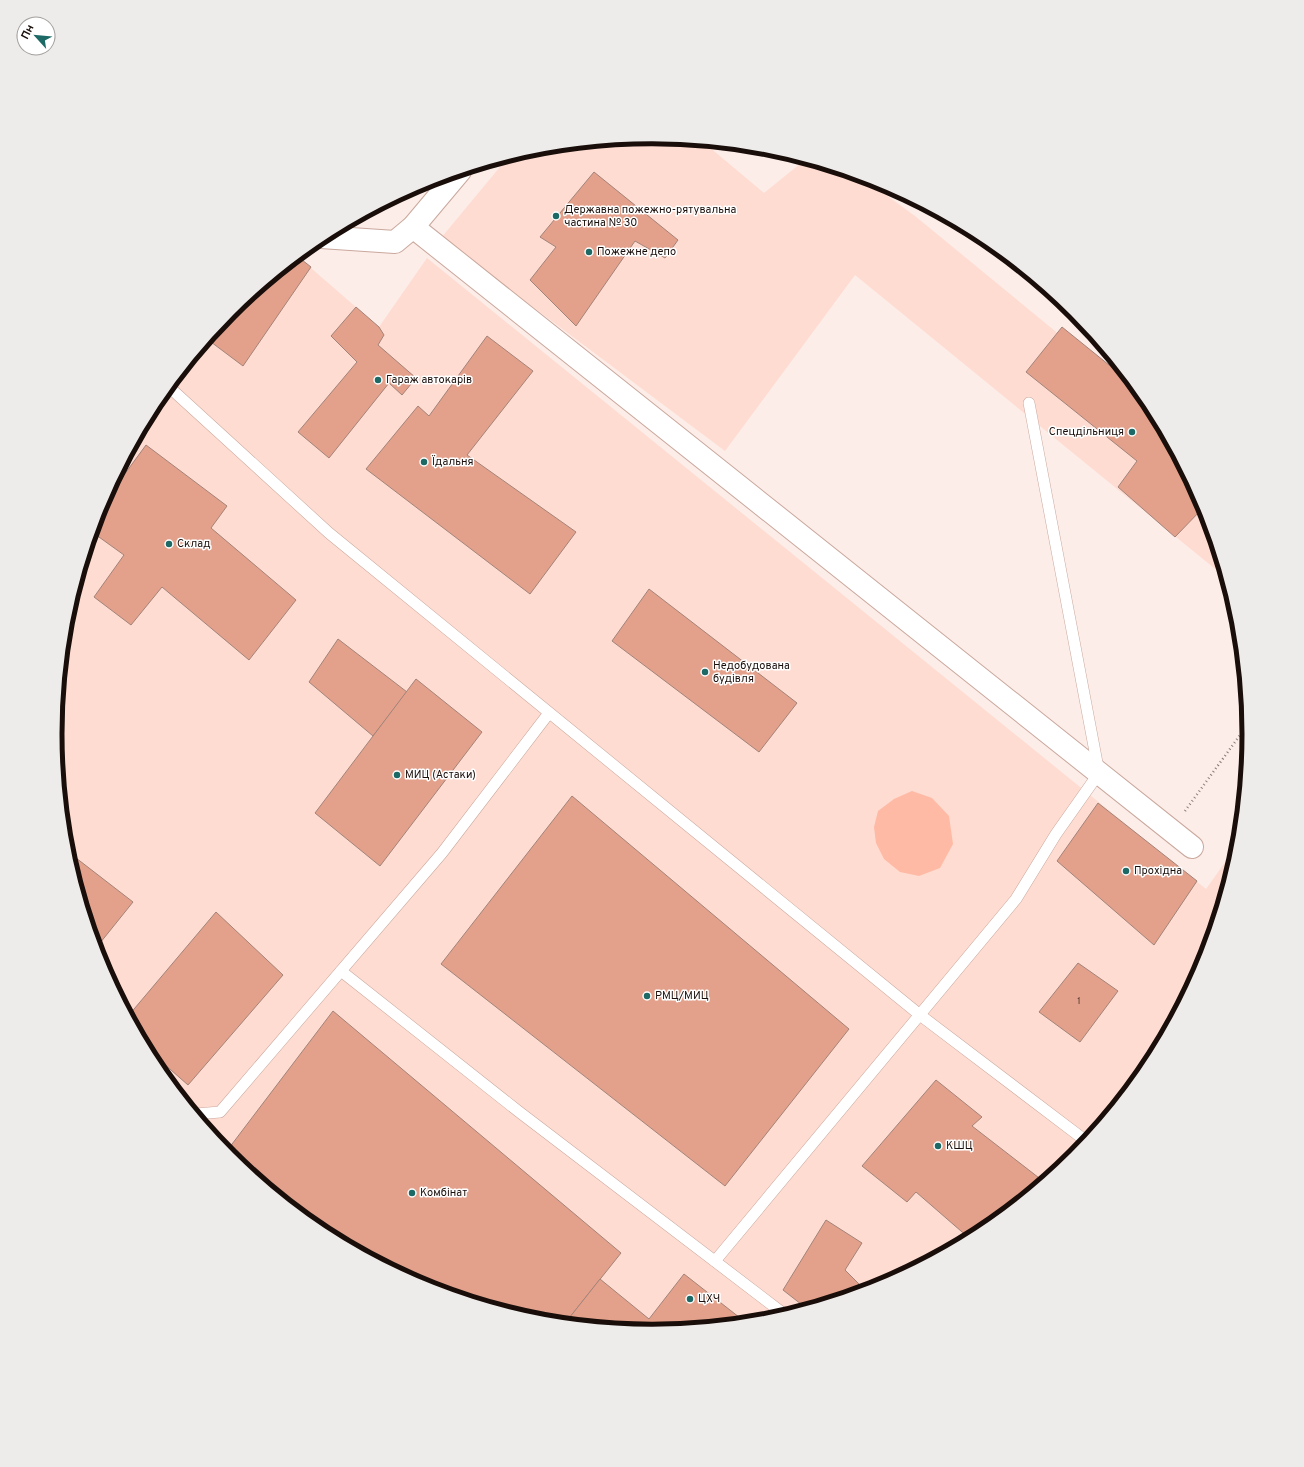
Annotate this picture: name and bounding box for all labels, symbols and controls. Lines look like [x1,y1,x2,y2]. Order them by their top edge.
north arrow [16,16,56,56]
text: Пн [18,22,38,42]
place label: Державна пожежно-рятувальна частина № 30 [564,203,737,230]
marker: Державна пожежно-рятувальна частина № 30 [551,211,561,221]
place label: Пожежне депо [597,245,676,259]
marker: Пожежне депо [584,247,594,257]
place label: Гараж автокарів [386,373,472,387]
marker: Гараж автокарів [373,375,383,385]
place label: Спецдільниця [1049,425,1124,439]
marker: Спецдільниця [1127,427,1137,437]
place label: Їдальня [432,454,474,469]
marker: Їдальня [419,457,429,467]
place label: Склад [177,537,211,551]
marker: Склад [164,539,174,549]
place label: Недобудована будівля [713,659,790,686]
marker: Недобудована будівля [700,667,710,677]
place label: МИЦ (Астаки) [405,768,476,782]
marker: МИЦ (Астаки) [392,770,402,780]
place label: Прохідна [1134,864,1182,878]
marker: Прохідна [1121,866,1131,876]
place label: РМЦ/МИЦ [655,989,709,1003]
marker: РМЦ/МИЦ [642,991,652,1001]
house number: 1 [1077,996,1081,1007]
place label: КШЦ [946,1139,973,1153]
marker: КШЦ [933,1141,943,1151]
place label: Комбінат [420,1186,467,1200]
marker: Комбінат [407,1188,417,1198]
place label: ЦХЧ [698,1292,720,1306]
marker: ЦХЧ [685,1294,695,1304]

